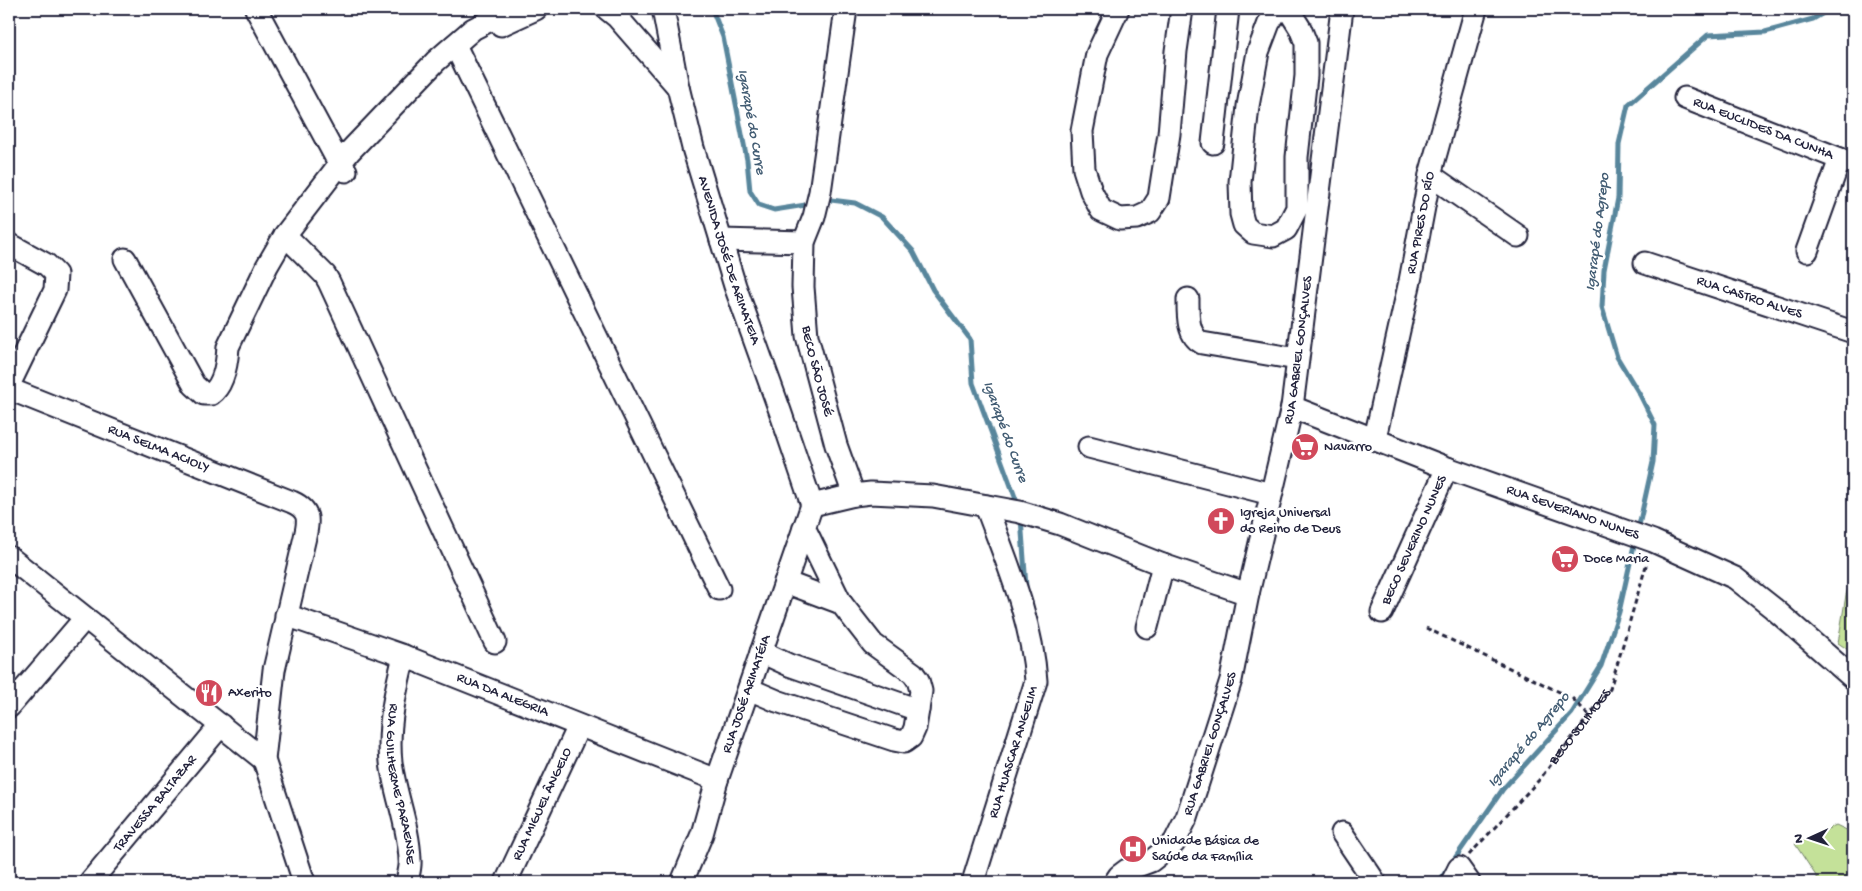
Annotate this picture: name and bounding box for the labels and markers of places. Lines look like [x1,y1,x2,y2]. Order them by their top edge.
supermarket icon: Navarro [1290,432,1320,462]
place label: Navarro [1324,439,1372,456]
place label: Igreja Universal do Reino de Deus [1240,505,1341,538]
church icon: Igreja Universal do Reino de Deus [1206,506,1236,536]
supermarket icon: Doce Maria [1550,544,1580,574]
place label: Doce Maria [1583,551,1650,568]
restaurant icon: Axerito [194,678,224,708]
place label: Axerito [228,685,272,702]
place label: Unidade Básica de Saúde da Família [1152,833,1260,866]
hospital icon: Unidade Básica de Saúde da Família [1118,834,1148,864]

